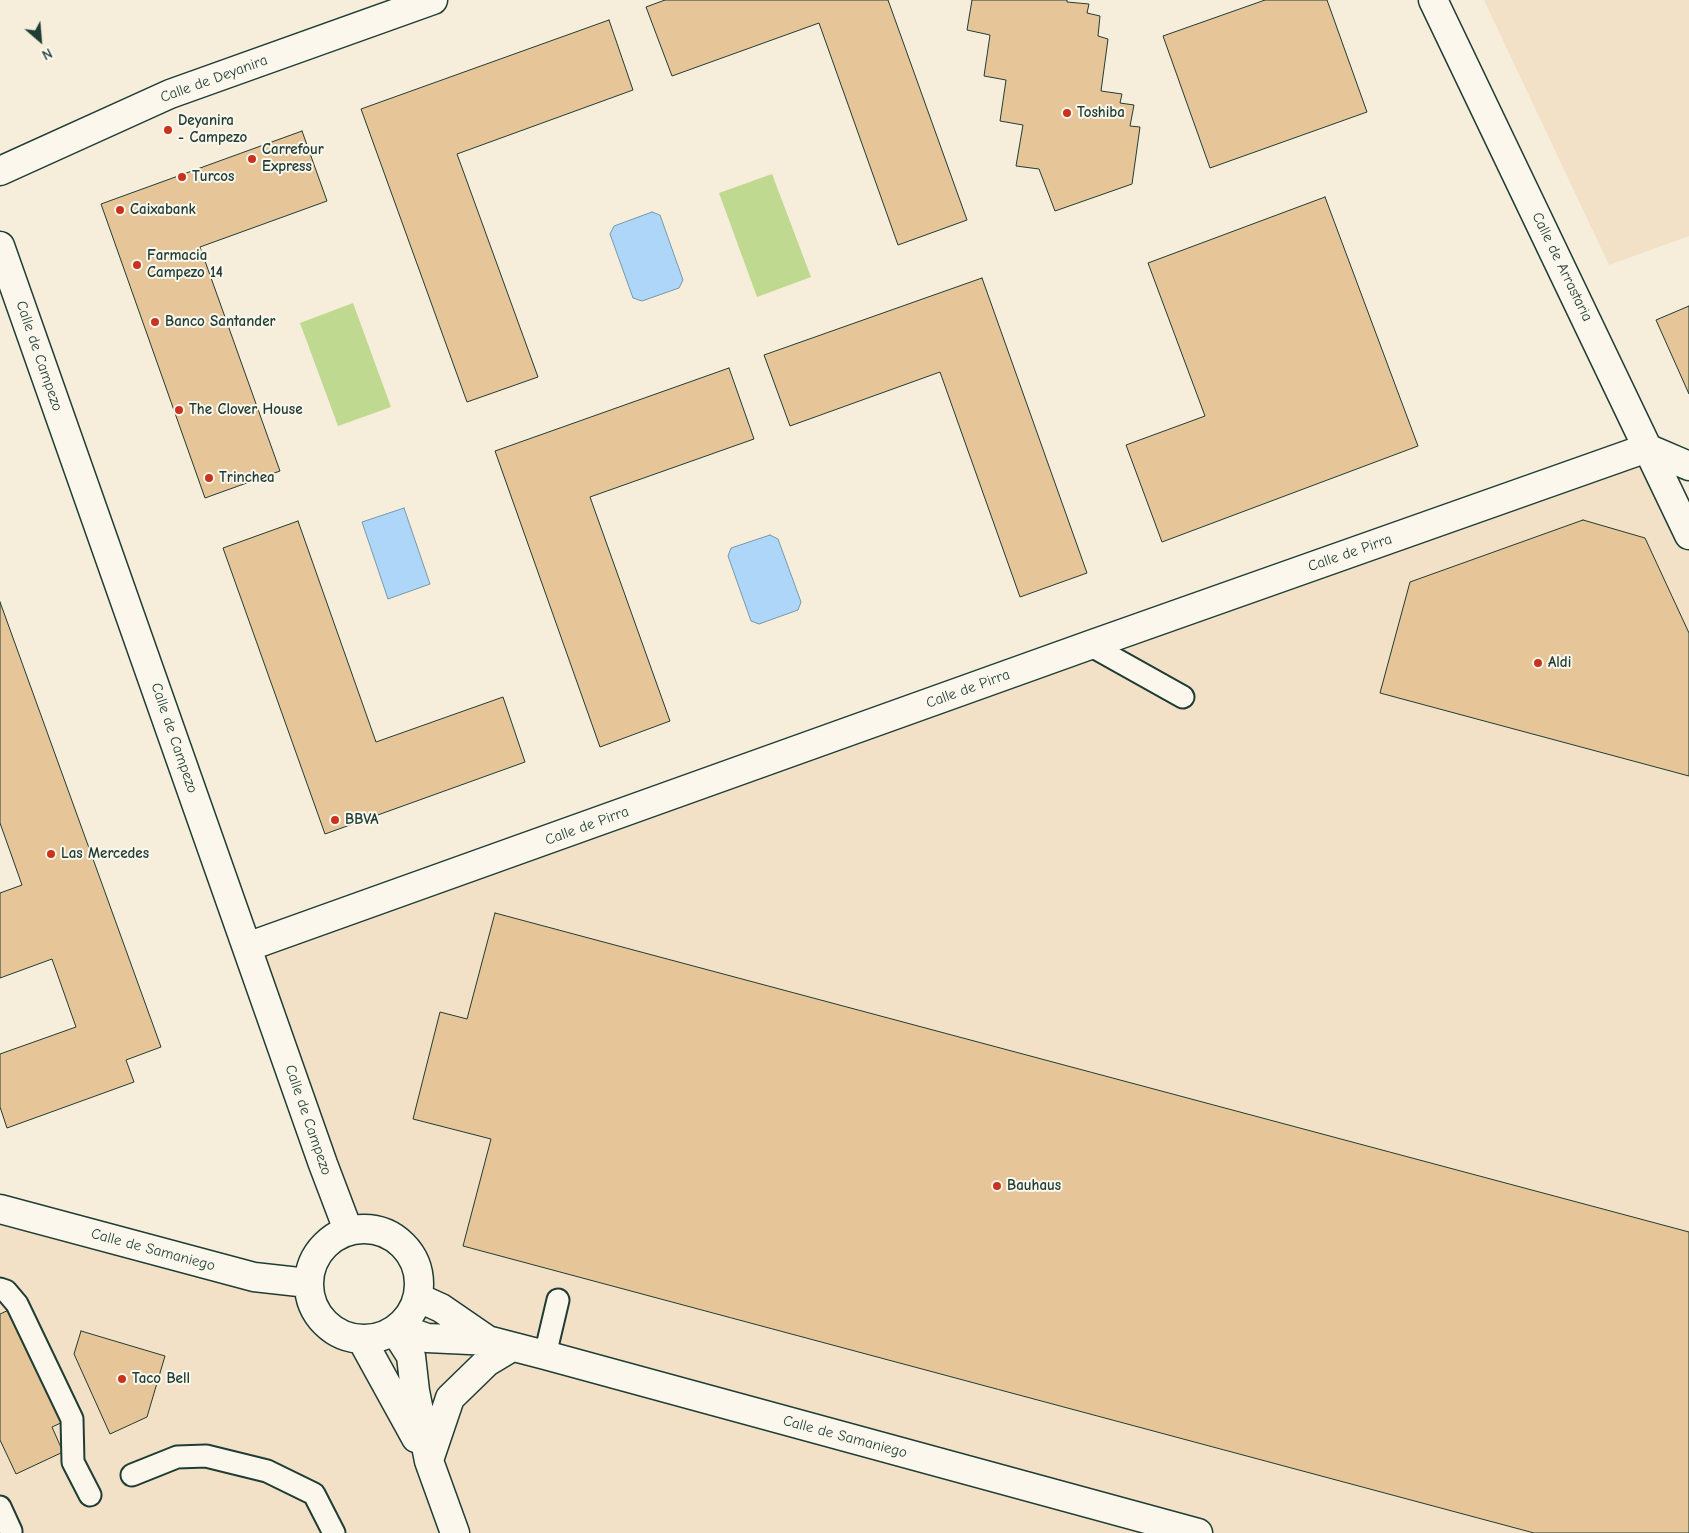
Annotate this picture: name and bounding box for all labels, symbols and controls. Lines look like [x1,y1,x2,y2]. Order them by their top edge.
north arrow [15,15,65,65]
text: N [39,44,55,63]
street label: Calle de Deyanira [158,51,270,107]
place label: Toshiba [1077,104,1125,122]
marker: Toshiba [1061,107,1073,119]
place label: Deyanira - Campezo [178,112,247,147]
marker: Deyanira - Campezo [162,124,174,136]
place label: Carrefour Express [262,141,324,176]
marker: Carrefour Express [246,153,258,165]
place label: Turcos [192,168,234,186]
marker: Turcos [176,171,188,183]
place label: Caixabank [130,201,196,219]
marker: Caixabank [114,204,126,216]
street label: Calle de Arrastaria [1528,209,1596,325]
place label: Farmacia Campezo 14 [147,247,223,282]
marker: Farmacia Campezo 14 [131,259,143,271]
street label: Calle de Campezo [12,298,66,414]
place label: Banco Santander [165,313,276,331]
marker: Banco Santander [149,316,161,328]
place label: The Clover House [189,401,303,419]
marker: The Clover House [173,404,185,416]
place label: Trinchea [219,469,275,487]
marker: Trinchea [203,472,215,484]
street label: Calle de Pirra [1306,530,1394,576]
place label: Aldi [1548,654,1571,672]
marker: Aldi [1532,657,1544,669]
street label: Calle de Pirra [924,666,1012,712]
street label: Calle de Campezo [147,680,201,796]
street label: Calle de Pirra [543,803,631,849]
place label: BBVA [345,811,379,829]
marker: BBVA [329,814,341,826]
place label: Las Mercedes [61,845,149,863]
marker: Las Mercedes [45,848,57,860]
street label: Calle de Campezo [281,1062,335,1178]
place label: Bauhaus [1007,1177,1061,1195]
marker: Bauhaus [991,1180,1003,1192]
street label: Calle de Samaniego [89,1225,217,1275]
place label: Taco Bell [132,1370,190,1388]
marker: Taco Bell [116,1373,128,1385]
street label: Calle de Samaniego [781,1412,909,1462]

